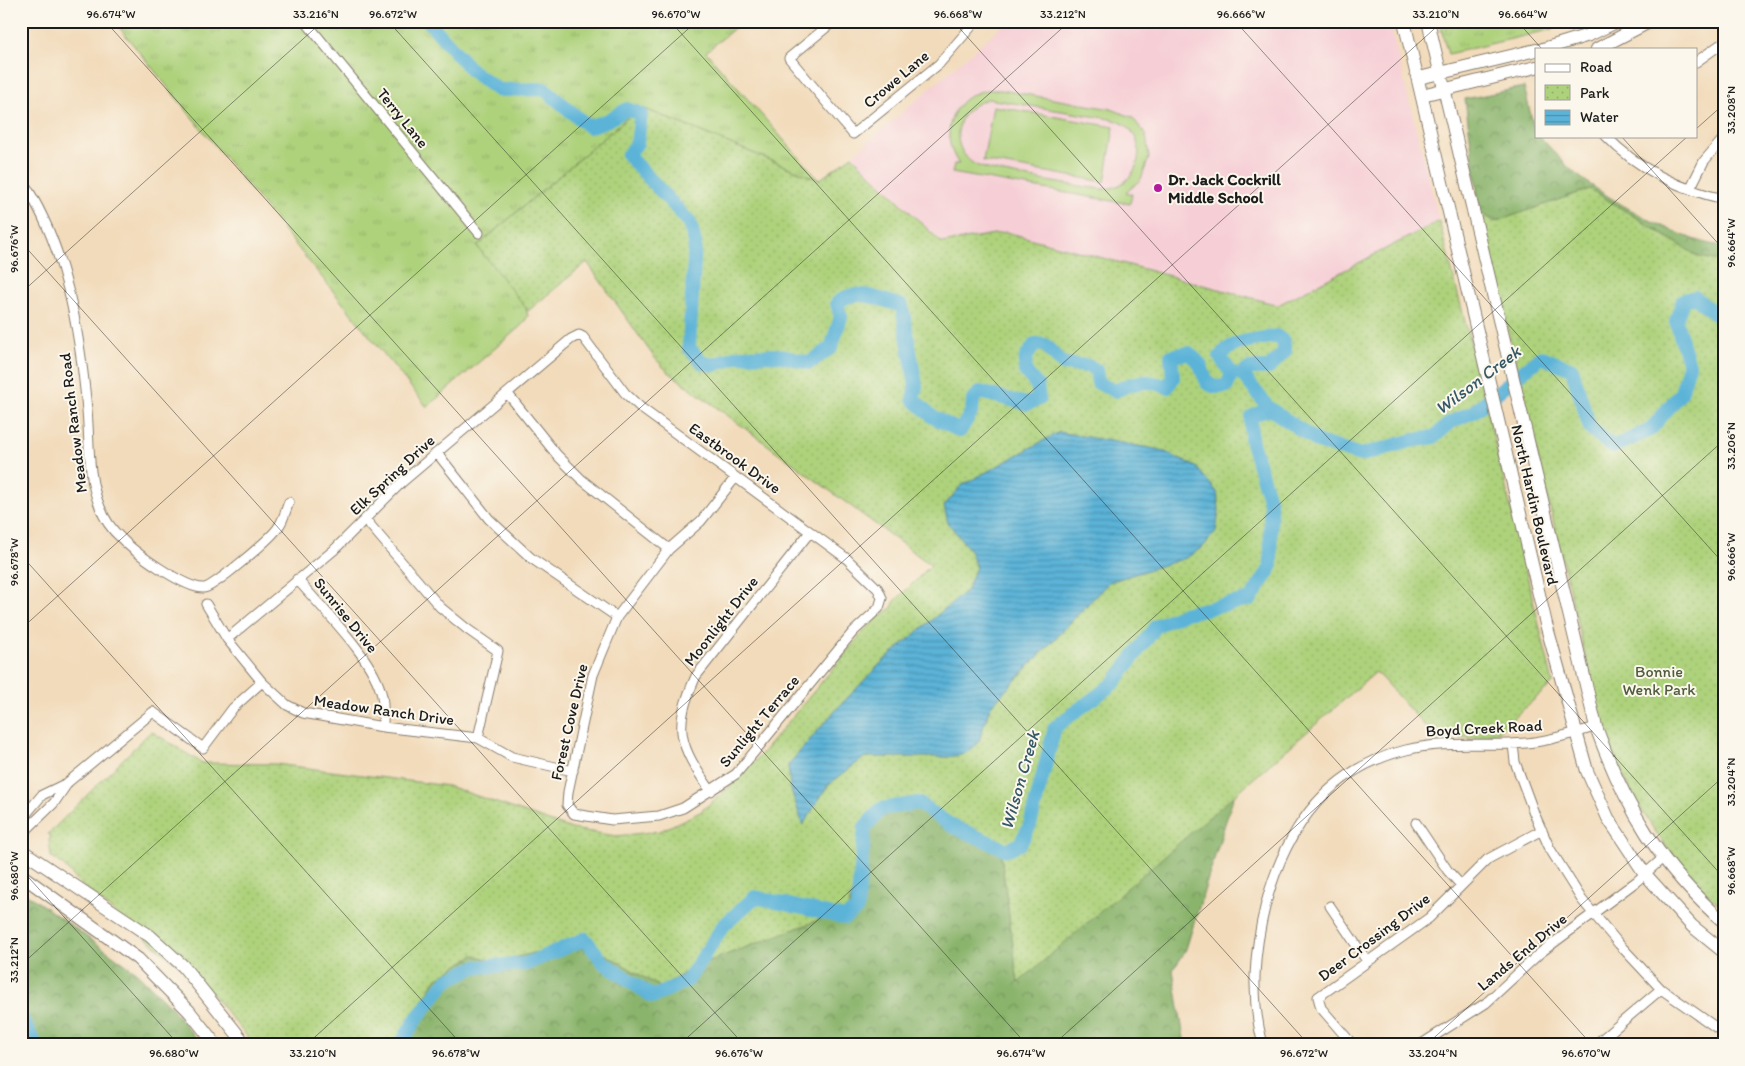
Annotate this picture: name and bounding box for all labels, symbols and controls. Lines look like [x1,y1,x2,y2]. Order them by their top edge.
text: 96.674°W [87,7,135,21]
text: 33.216°N [293,7,339,21]
text: 96.672°W [369,7,417,21]
text: 96.670°W [651,7,701,21]
text: 96.668°W [934,7,982,21]
text: 33.212°N [1040,7,1086,21]
text: 96.666°W [1217,7,1265,21]
text: 33.210°N [1413,7,1459,21]
text: 96.664°W [1498,7,1548,21]
street label: Crowe Lane [859,46,933,112]
legend [1535,48,1698,138]
text: Road [1580,58,1613,76]
street label: Terry Lane [373,84,433,152]
text: Park [1580,84,1610,102]
text: 33.208°N [1724,86,1738,134]
text: Water [1580,108,1619,126]
place label: Dr. Jack Cockrill Middle School [1168,170,1281,207]
marker: Dr. Jack Cockrill Middle School [1152,182,1164,194]
text: 96.664°W [1724,218,1738,268]
text: 96.676°W [7,225,21,273]
water label: Wilson Creek [1431,340,1527,419]
street label: Meadow Ranch Road [55,352,91,494]
street label: Eastbrook Drive [685,418,785,498]
text: 33.206°N [1724,422,1738,470]
street label: North Hardin Boulevard [1507,423,1563,587]
street label: Elk Spring Drive [345,431,439,519]
text: 96.666°W [1724,533,1738,581]
text: 96.678°W [7,538,21,586]
street label: Moonlight Drive [680,572,762,670]
street label: Sunrise Drive [310,573,382,657]
street label: Forest Cove Drive [546,662,592,782]
park label: Bonnie Wenk Park [1622,662,1696,699]
street label: Sunlight Terrace [715,671,803,771]
street label: Meadow Ranch Drive [313,691,455,729]
street label: Boyd Creek Road [1425,715,1543,741]
water label: Wilson Creek [995,726,1045,832]
text: 33.204°N [1724,758,1738,806]
text: 96.668°W [1724,847,1738,895]
text: 96.680°W [7,851,21,901]
street label: Deer Crossing Drive [1314,889,1434,985]
street label: Lands End Drive [1473,909,1571,995]
text: 33.212°N [7,937,21,983]
text: 96.680°W [149,1046,199,1060]
text: 33.210°N [290,1046,336,1060]
text: 96.678°W [432,1046,480,1060]
text: 96.676°W [715,1046,763,1060]
text: 96.674°W [997,1046,1045,1060]
text: 96.672°W [1280,1046,1328,1060]
text: 33.204°N [1409,1046,1457,1060]
text: 96.670°W [1561,1046,1611,1060]

